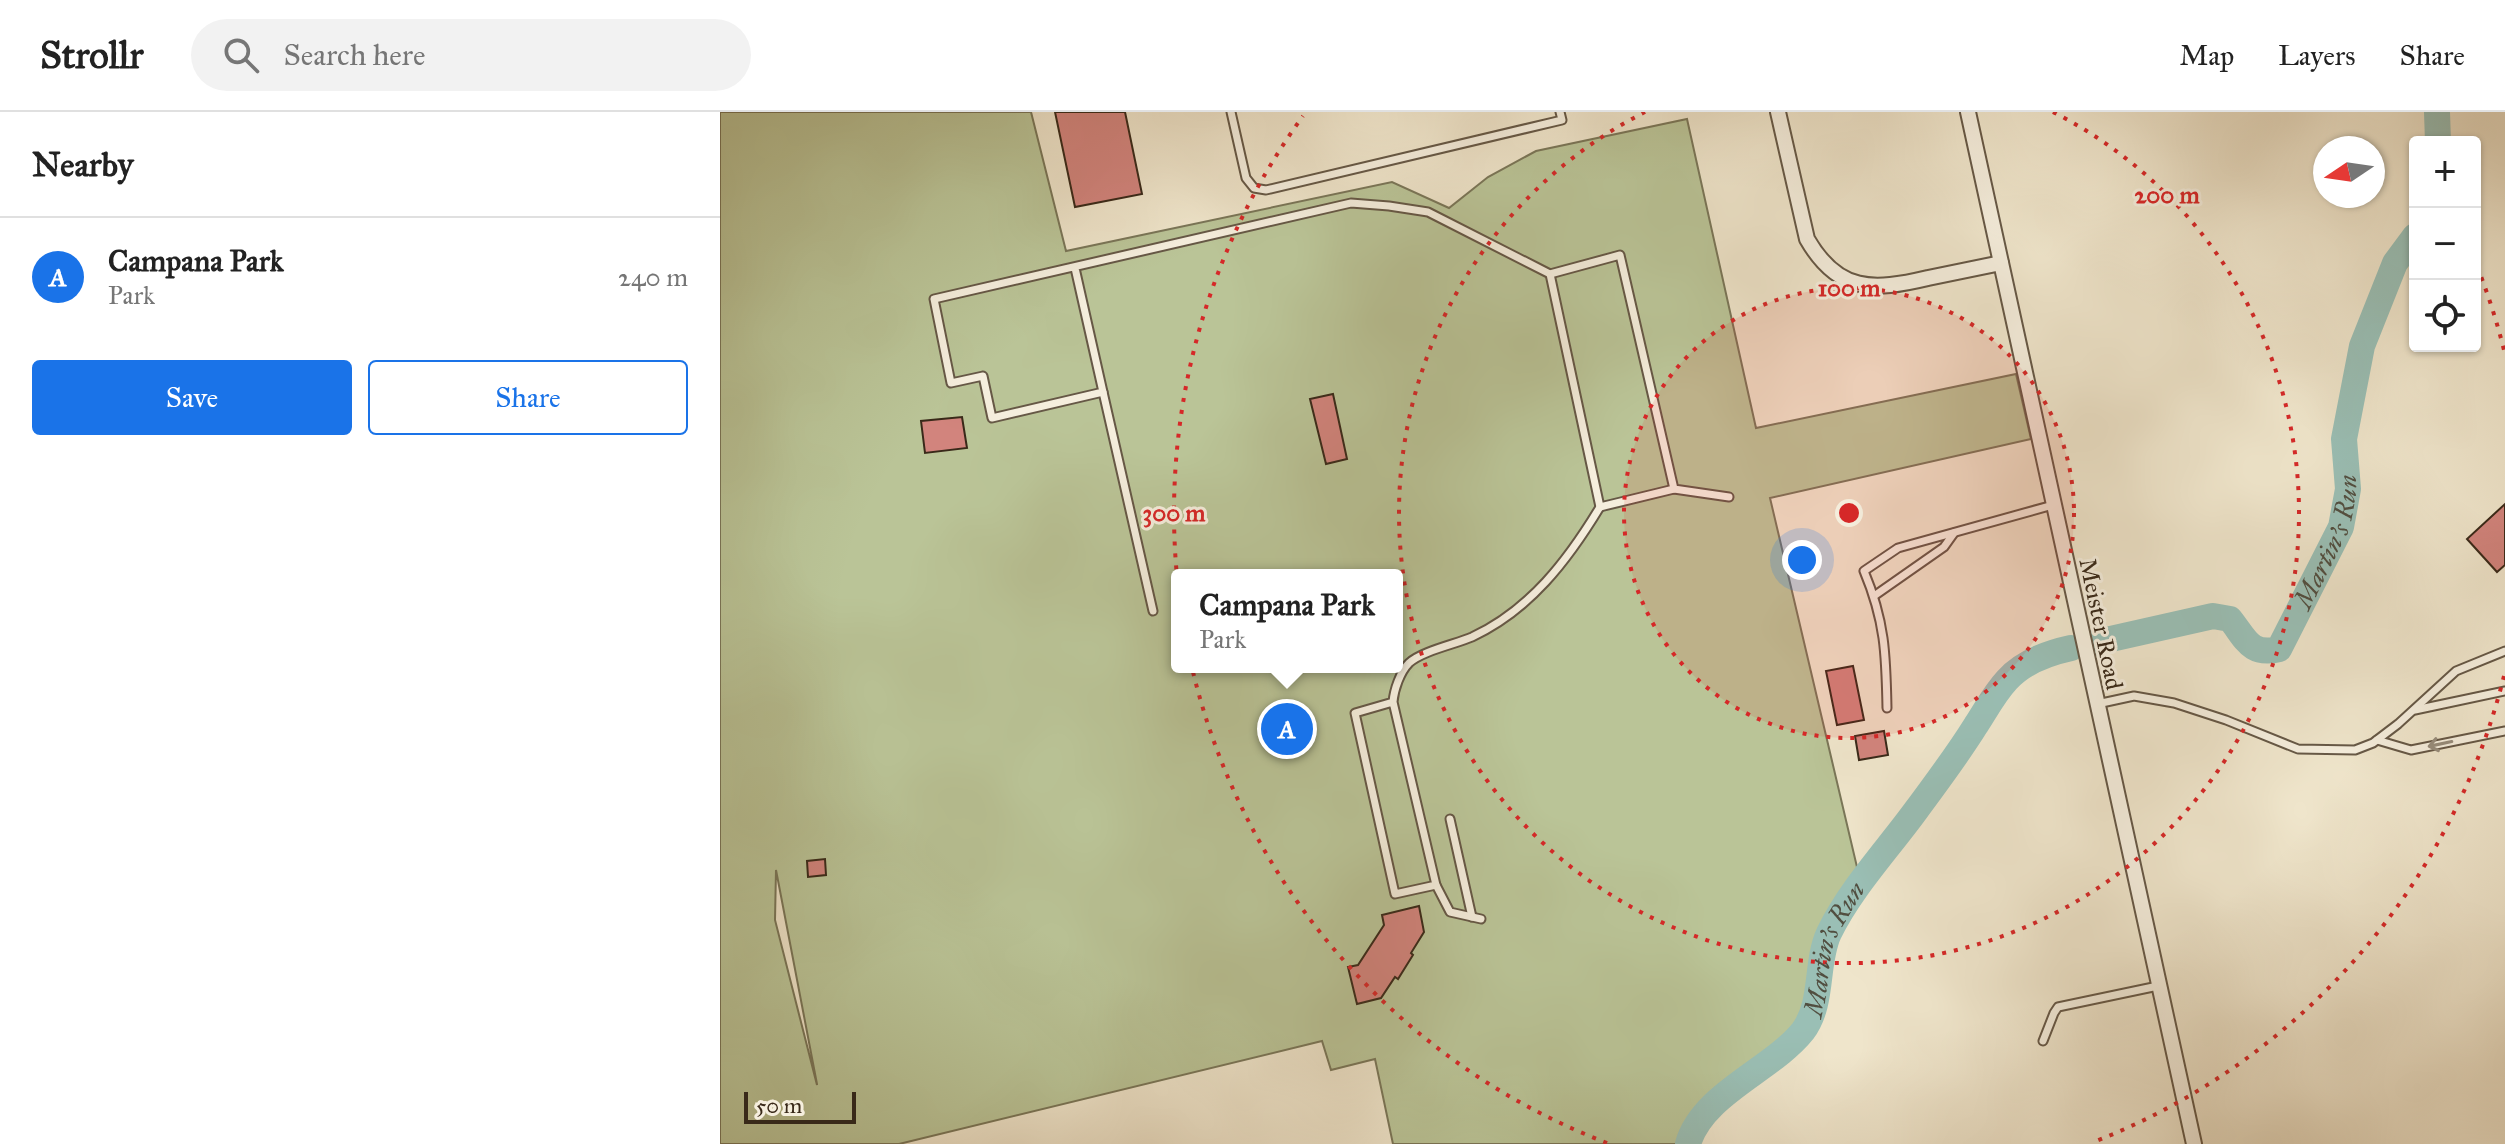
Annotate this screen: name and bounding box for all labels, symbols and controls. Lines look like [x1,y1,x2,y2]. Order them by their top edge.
search box [191,19,751,91]
text: Strollr [40,32,143,78]
icon: search [219,33,263,77]
text: Search here [283,37,425,73]
text: Map [2179,38,2234,73]
text: Layers [2278,38,2356,73]
text: Share [2400,38,2465,73]
north arrow [2313,136,2385,208]
map controls [2409,136,2481,352]
button: + [2409,136,2481,208]
text: Nearby [32,144,134,185]
text: 200 m [2134,180,2200,210]
button: − [2409,208,2481,280]
text: Campana Park [108,243,284,279]
text: A [49,261,67,293]
text: 240 m [618,261,688,293]
text: 100 m [1818,273,1881,303]
text: Park [108,279,155,311]
button: locate [2409,280,2481,352]
button: Save [32,360,352,435]
button: Share [368,360,688,435]
water label: Martin's Run [2285,473,2364,616]
text: 300 m [1143,498,1206,528]
centre of rings [1835,499,1863,527]
your location [1782,540,1822,580]
street label: Meister Road [2072,556,2130,692]
popup [1171,569,1403,673]
text: Campana Park [1199,587,1375,623]
text: Park [1199,623,1246,655]
pin: A [1261,699,1313,759]
one-way arrow [2428,737,2454,752]
water label: Martin's Run [1796,875,1872,1023]
scale bar [744,1088,856,1124]
text: 50 m [756,1092,802,1119]

